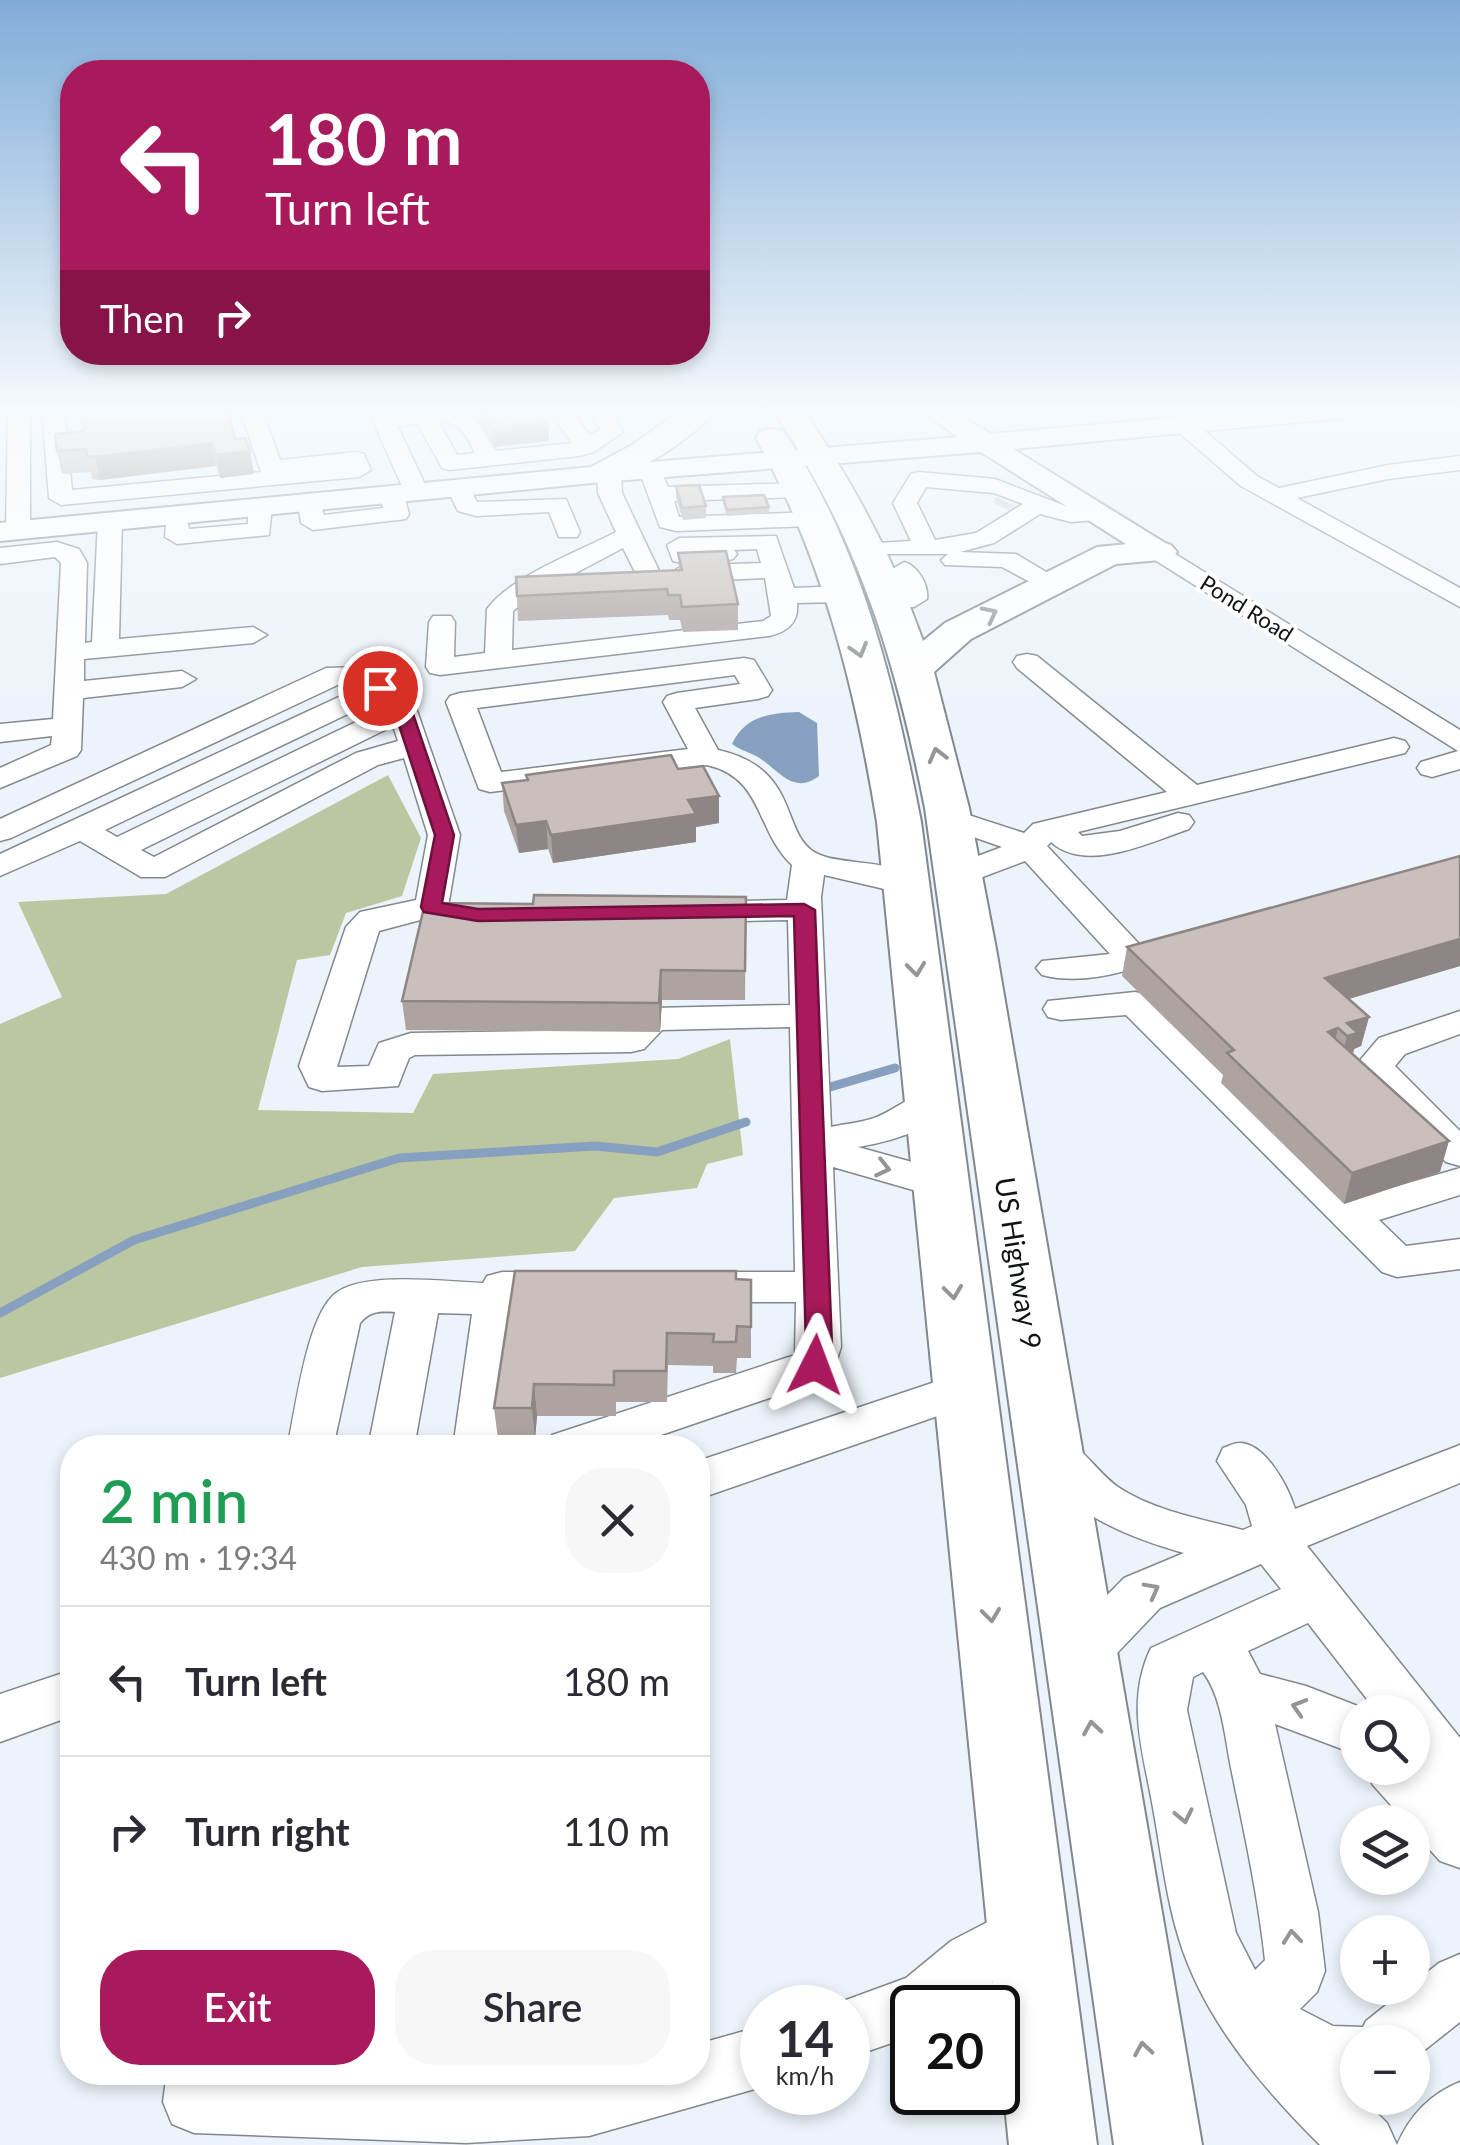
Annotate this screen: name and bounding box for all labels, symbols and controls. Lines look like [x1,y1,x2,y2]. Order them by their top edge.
text: 180 m [265,96,462,180]
icon: left [100,100,230,230]
text: Turn left [265,181,430,235]
icon: right [205,290,260,345]
text: Then [100,295,185,341]
street label: Pond Road [1196,569,1298,647]
one-way arrow [979,607,997,626]
one-way arrow [847,641,868,658]
pin [338,646,423,731]
icon: arrive [353,661,408,716]
one-way arrow [927,747,948,765]
one-way arrow [905,961,926,977]
one-way arrow [874,1156,891,1177]
street label: US Highway 9 [989,1175,1049,1351]
one-way arrow [942,1284,963,1300]
position arrow [763,1313,867,1417]
text: 2 min [100,1464,248,1536]
button: close [565,1468,670,1573]
text: 430 m · 19:34 [100,1538,297,1577]
one-way arrow [1141,1583,1159,1603]
one-way arrow [980,1607,1001,1623]
icon: left [100,1654,155,1709]
text: Turn left [185,1658,327,1704]
text: 180 m [563,1658,670,1704]
map controls [1340,1695,1430,2115]
button: search [1340,1695,1430,1785]
one-way arrow [1291,1699,1308,1719]
one-way arrow [1083,1719,1104,1736]
icon: right [100,1804,155,1859]
button: layers [1340,1805,1430,1895]
one-way arrow [1172,1807,1193,1824]
text: Turn right [185,1808,350,1854]
text: 110 m [563,1808,670,1854]
button: + [1340,1915,1430,2005]
one-way arrow [1282,1929,1303,1945]
button: Exit [100,1950,375,2065]
button: Share [395,1950,670,2065]
speed limit sign: 20 [890,1985,1020,2115]
text: 14 [776,2008,834,2068]
button: − [1340,2025,1430,2115]
one-way arrow [1133,2040,1154,2057]
text: km/h [776,2060,834,2090]

